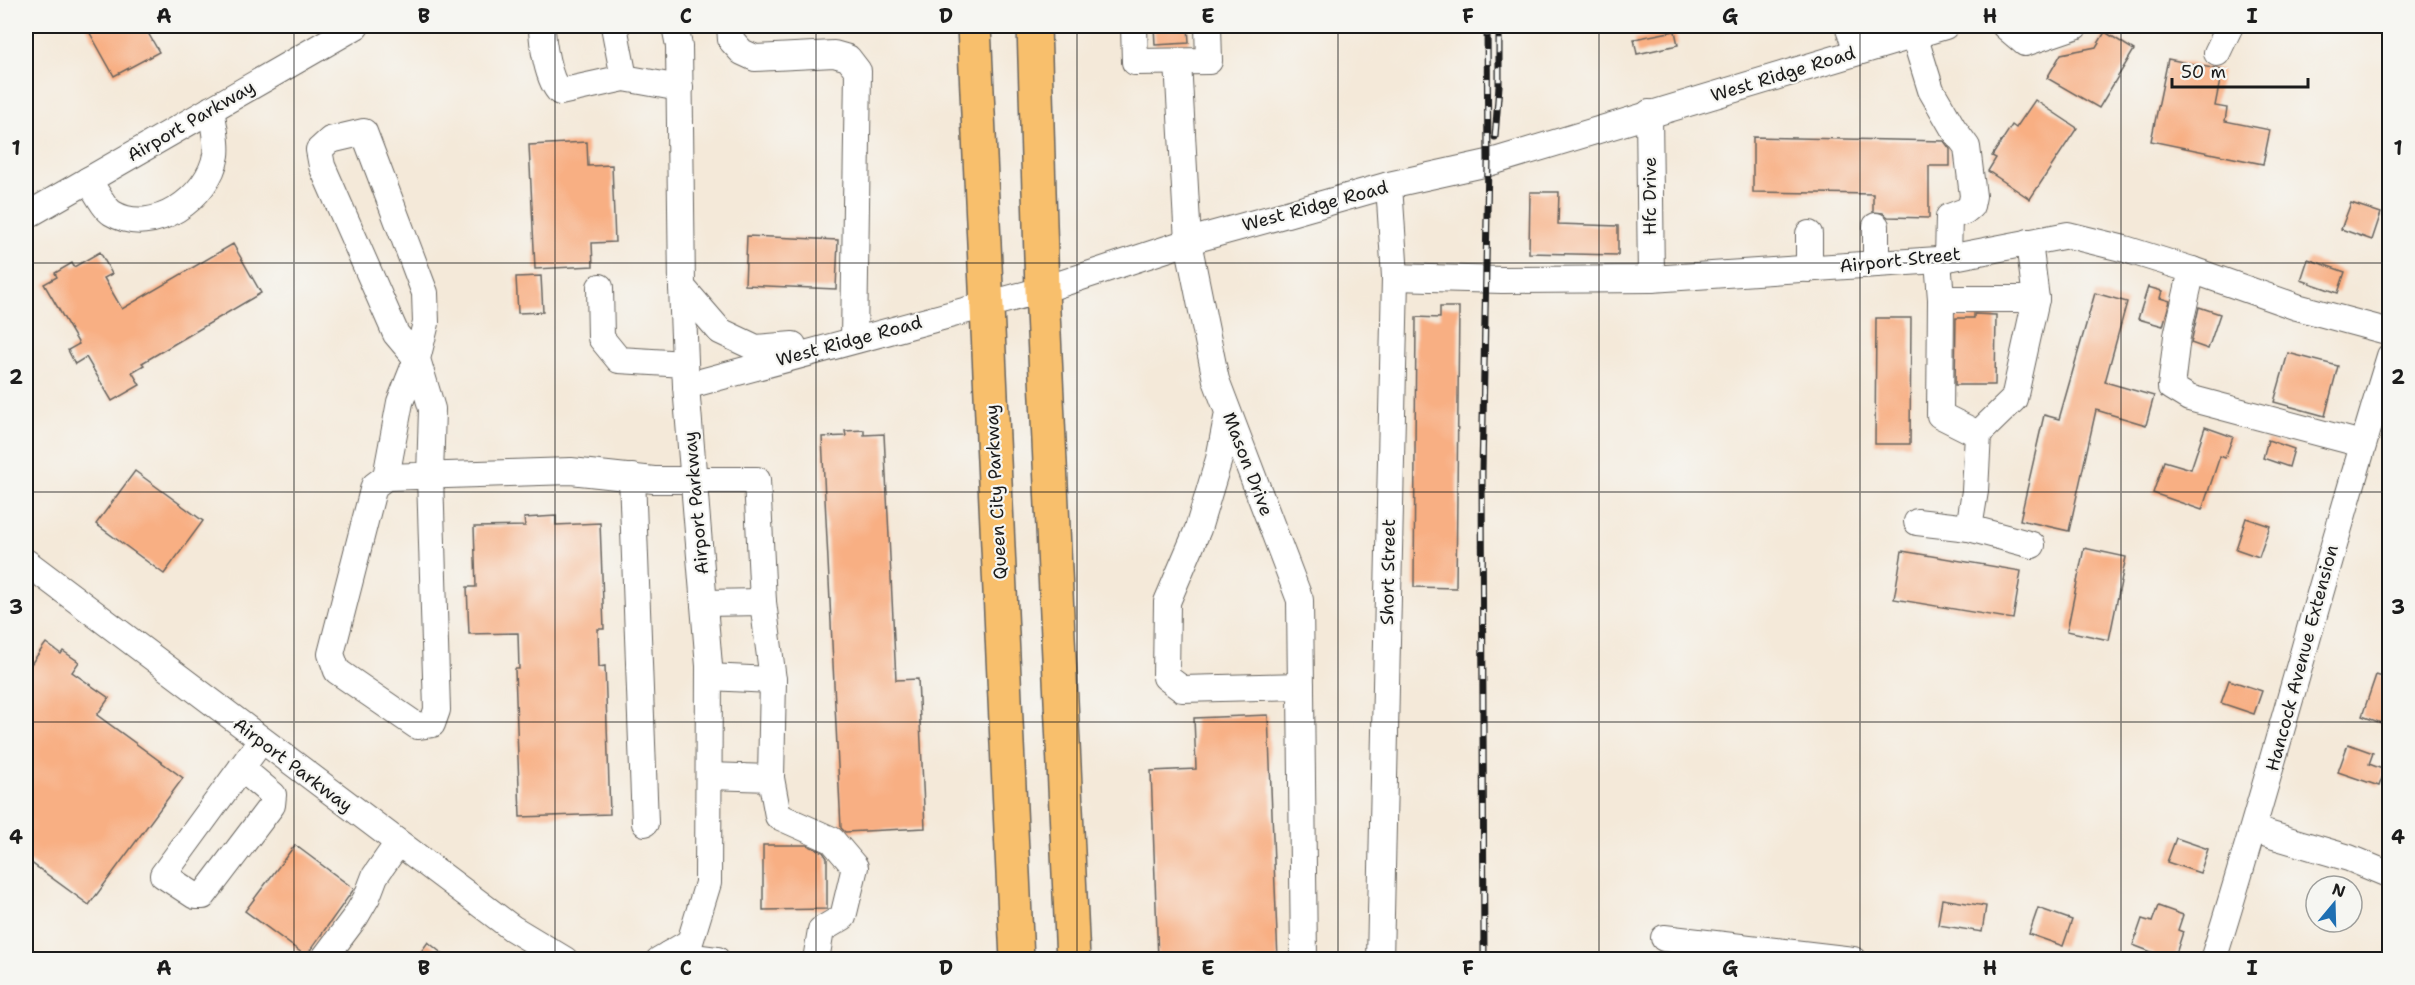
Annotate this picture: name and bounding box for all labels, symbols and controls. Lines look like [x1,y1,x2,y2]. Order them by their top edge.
text: A [156,3,172,29]
text: B [418,3,430,29]
text: C [680,3,692,29]
text: D [939,3,953,29]
text: E [1201,3,1215,29]
text: F [1462,3,1474,29]
text: G [1722,3,1738,29]
text: H [1983,3,1997,29]
text: I [2246,3,2258,29]
street label: West Ridge Road [1708,41,1858,107]
scale bar [2172,51,2308,89]
text: 50 m [2181,60,2226,84]
street label: Airport Parkway [123,75,259,167]
text: 1 [11,135,21,161]
text: 1 [2393,135,2403,161]
street label: Hfc Drive [1638,157,1662,235]
street label: West Ridge Road [1239,175,1391,237]
street label: Airport Street [1838,242,1962,278]
street label: West Ridge Road [773,310,925,372]
text: 2 [9,364,23,390]
text: 2 [2391,364,2405,390]
street label: Queen City Parkway [979,404,1013,580]
street label: Mason Drive [1217,409,1279,519]
street label: Airport Parkway [678,430,714,576]
street label: Short Street [1375,518,1401,625]
street label: Hancock Avenue Extension [2260,542,2344,774]
text: 3 [9,594,23,620]
text: 3 [2391,594,2405,620]
street label: Airport Parkway [228,712,358,818]
text: 4 [9,824,23,850]
text: 4 [2391,824,2405,850]
north arrow [2304,874,2364,934]
text: N [2329,878,2348,902]
text: A [156,955,172,981]
text: B [418,955,430,981]
text: C [680,955,692,981]
text: D [939,955,953,981]
text: E [1201,955,1215,981]
text: F [1462,955,1474,981]
text: G [1722,955,1738,981]
text: H [1983,955,1997,981]
text: I [2246,955,2258,981]

